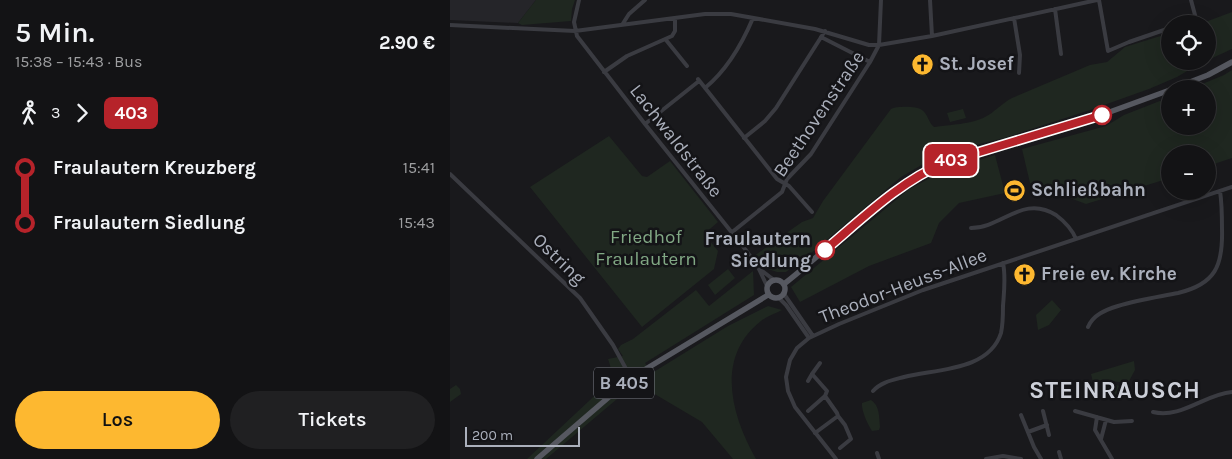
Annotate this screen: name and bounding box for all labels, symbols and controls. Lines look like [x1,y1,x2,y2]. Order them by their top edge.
map controls [1161,15,1216,200]
button: locate [1161,15,1216,70]
text: 5 Min. [15,16,94,49]
text: 2.90 € [379,32,435,54]
street label: Beethovenstraße [769,47,869,181]
text: 15:38 – 15:43 · Bus [15,52,142,71]
church icon: St. Josef [911,52,935,76]
place label: St. Josef [939,53,1015,75]
street label: Lachwaldstraße [625,80,727,202]
button: + [1161,80,1216,135]
icon: walk [15,99,43,127]
icon: forward [68,99,96,127]
text: 403 [114,102,148,124]
text: 3 [51,103,60,122]
unlabelled marker [1092,105,1112,125]
line badge: 403 [922,144,980,176]
button: − [1161,145,1216,200]
text: 403 [934,149,968,171]
text: Fraulautern Kreuzberg [53,157,256,179]
text: 15:41 [403,158,435,177]
sports icon: Schließbahn [1003,178,1027,202]
place label: Schließbahn [1031,179,1146,201]
text: Fraulautern Siedlung [53,212,245,234]
text: 15:43 [399,213,435,232]
park label: Friedhof Fraulautern [595,226,697,270]
place label: Fraulautern Siedlung [704,228,811,272]
street label: Ostring [528,229,590,289]
marker: Fraulautern Siedlung [815,240,835,260]
street label: Theodor-Heuss-Allee [816,244,990,328]
church icon: Freie ev. Kirche [1013,262,1037,286]
place label: Freie ev. Kirche [1041,263,1177,285]
road number: B 405 [594,368,654,398]
district label: STEINRAUSCH [1029,376,1201,404]
button: Los [15,391,220,449]
button: Tickets [230,391,435,449]
scale bar [465,424,580,447]
text: 200 m [472,427,513,444]

